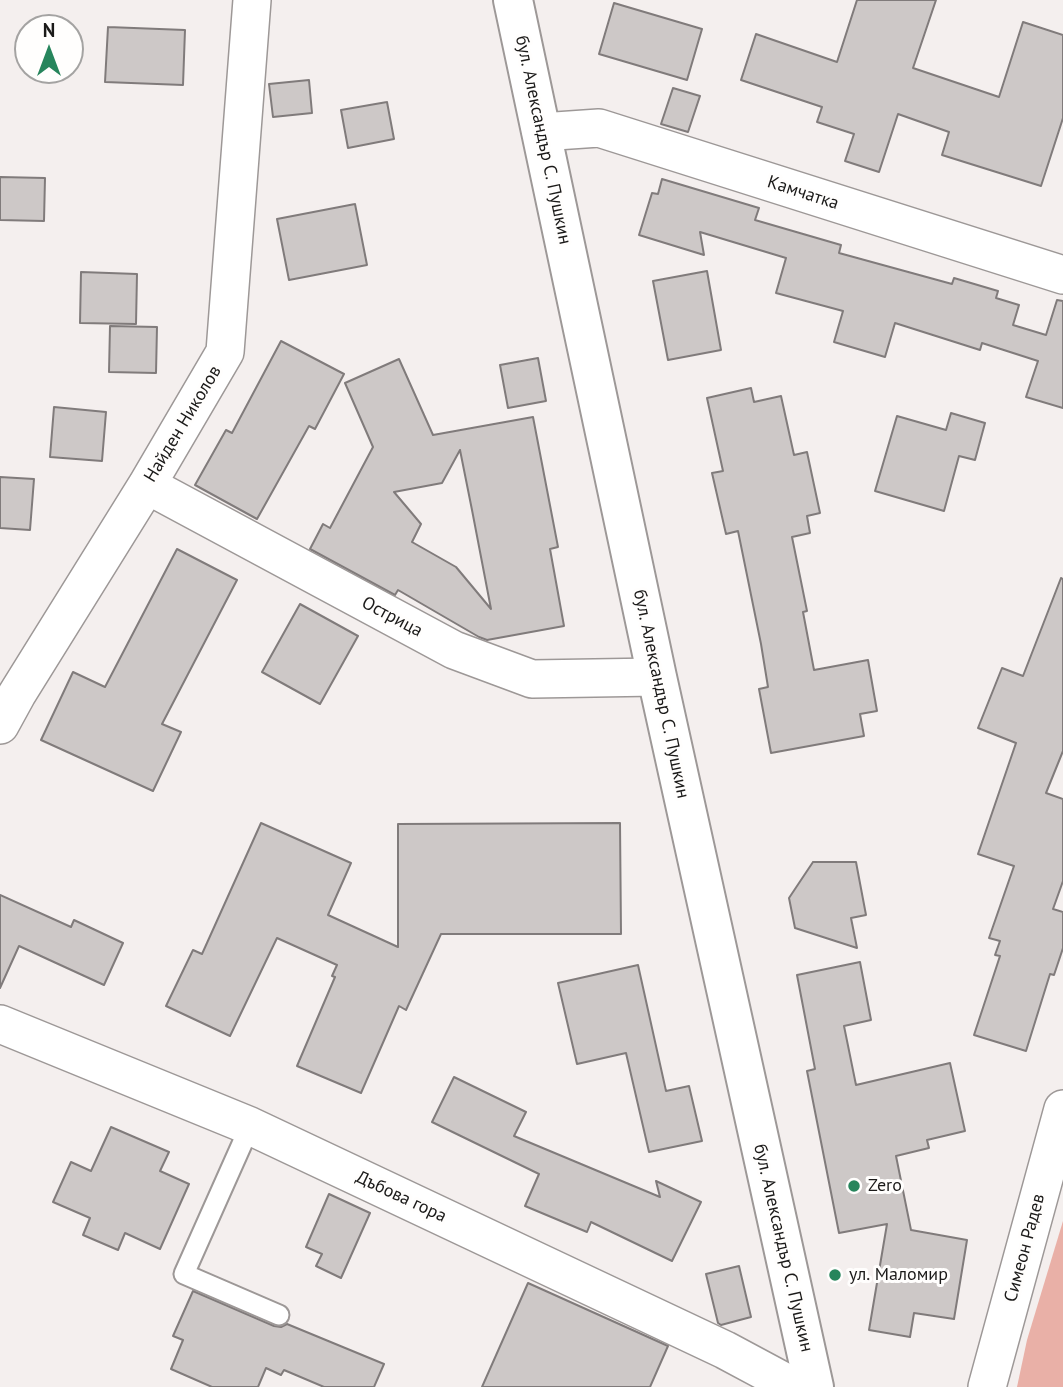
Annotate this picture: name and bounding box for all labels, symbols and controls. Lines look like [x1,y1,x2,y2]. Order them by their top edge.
north arrow [14,14,84,84]
text: N [43,18,55,42]
street label: бул. Александър С. Пушкин [510,34,576,246]
street label: Камчатка [764,171,842,215]
street label: Найден Николов [140,362,226,486]
street label: бул. Александър С. Пушкин [628,588,694,800]
street label: Острица [358,592,426,642]
street label: бул. Александър С. Пушкин [749,1142,817,1354]
street label: Дъбова гора [352,1167,450,1227]
place label: Zero [868,1175,902,1197]
marker: Zero [846,1178,862,1194]
street label: Симеон Радев [1000,1192,1050,1304]
place label: ул. Маломир [849,1264,948,1286]
marker: ул. Маломир [827,1267,843,1283]

